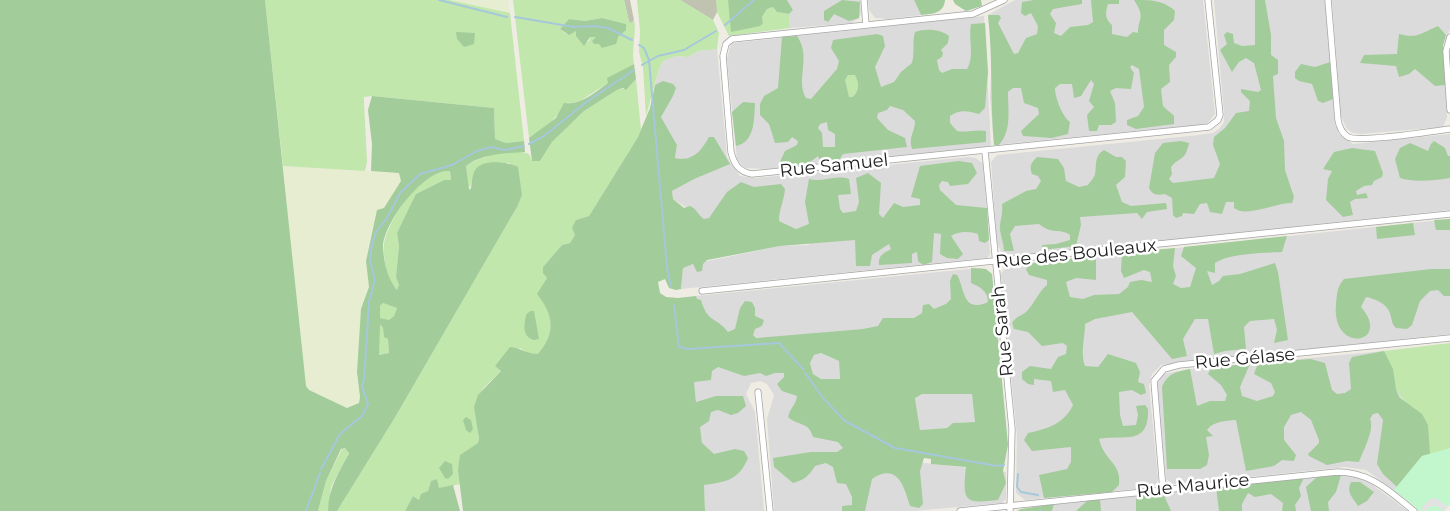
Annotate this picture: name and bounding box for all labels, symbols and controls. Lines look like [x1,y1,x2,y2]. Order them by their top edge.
street label: Rue Samuel [779,150,889,182]
street label: Rue des Bouleaux [994,235,1158,273]
street label: Rue Sarah [987,284,1019,378]
street label: Rue Gélase [1194,344,1296,374]
street label: Rue Maurice [1135,469,1251,503]

